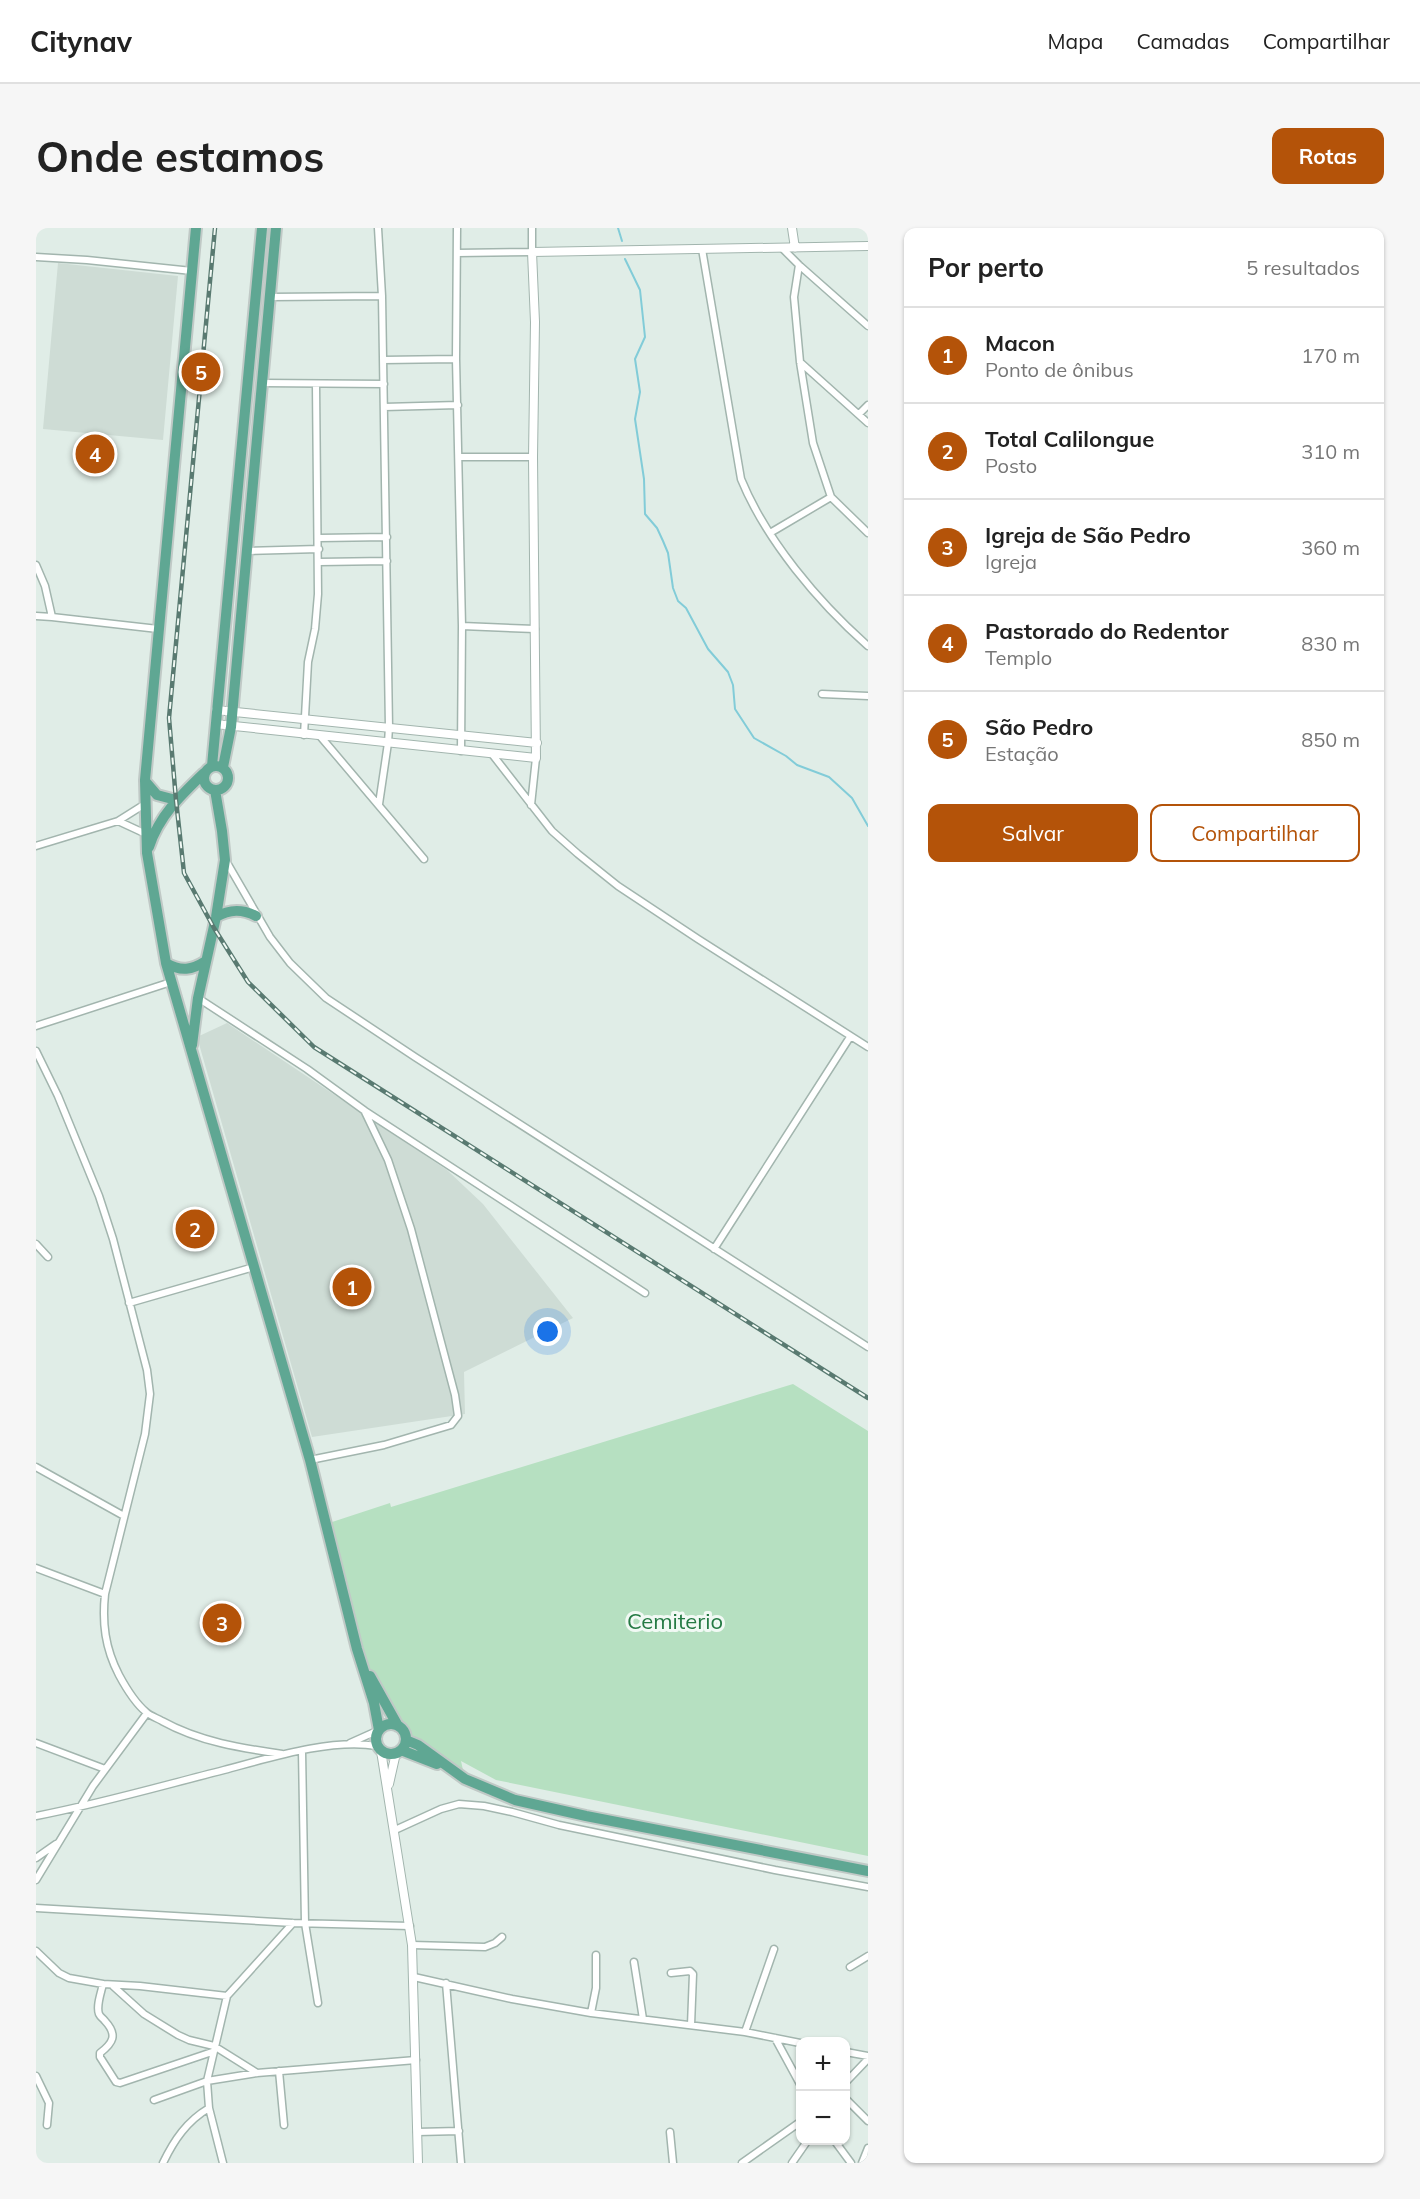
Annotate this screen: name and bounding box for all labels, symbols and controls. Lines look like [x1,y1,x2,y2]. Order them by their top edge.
text: Citynav [30,24,132,59]
text: Mapa [1048,28,1103,54]
text: Camadas [1136,28,1230,54]
text: Compartilhar [1263,28,1390,54]
button: Rotas [1272,128,1384,184]
text: Onde estamos [36,130,324,183]
text: Por perto [928,251,1044,284]
text: 5 resultados [1246,255,1360,280]
text: Macon [985,329,1055,357]
text: 1 [942,343,954,368]
text: 170 m [1301,343,1360,368]
pin: 5 [182,350,220,394]
text: Ponto de ônibus [985,357,1134,382]
text: Total Calilongue [985,425,1154,453]
pin: 4 [76,432,114,476]
text: 2 [942,439,954,464]
text: 310 m [1301,439,1360,464]
text: Posto [985,453,1037,478]
text: Igreja de São Pedro [985,521,1191,549]
text: 3 [942,535,954,560]
text: 360 m [1301,535,1360,560]
text: Igreja [985,549,1037,574]
text: Pastorado do Redentor [985,617,1229,645]
text: 4 [942,631,954,656]
text: 830 m [1301,631,1360,656]
text: Templo [985,645,1052,670]
text: São Pedro [985,713,1093,741]
text: 5 [942,727,954,752]
text: 850 m [1301,727,1360,752]
text: Estação [985,741,1059,766]
button: Salvar [928,804,1138,862]
button: Compartilhar [1150,804,1360,862]
pin: 2 [176,1206,214,1252]
pin: 1 [332,1264,372,1310]
your location [533,1317,562,1346]
pin: 3 [202,1600,242,1646]
park label: Cemiterio [627,1607,723,1635]
map controls [796,2037,850,2145]
button: + [796,2037,850,2091]
button: − [796,2091,850,2145]

